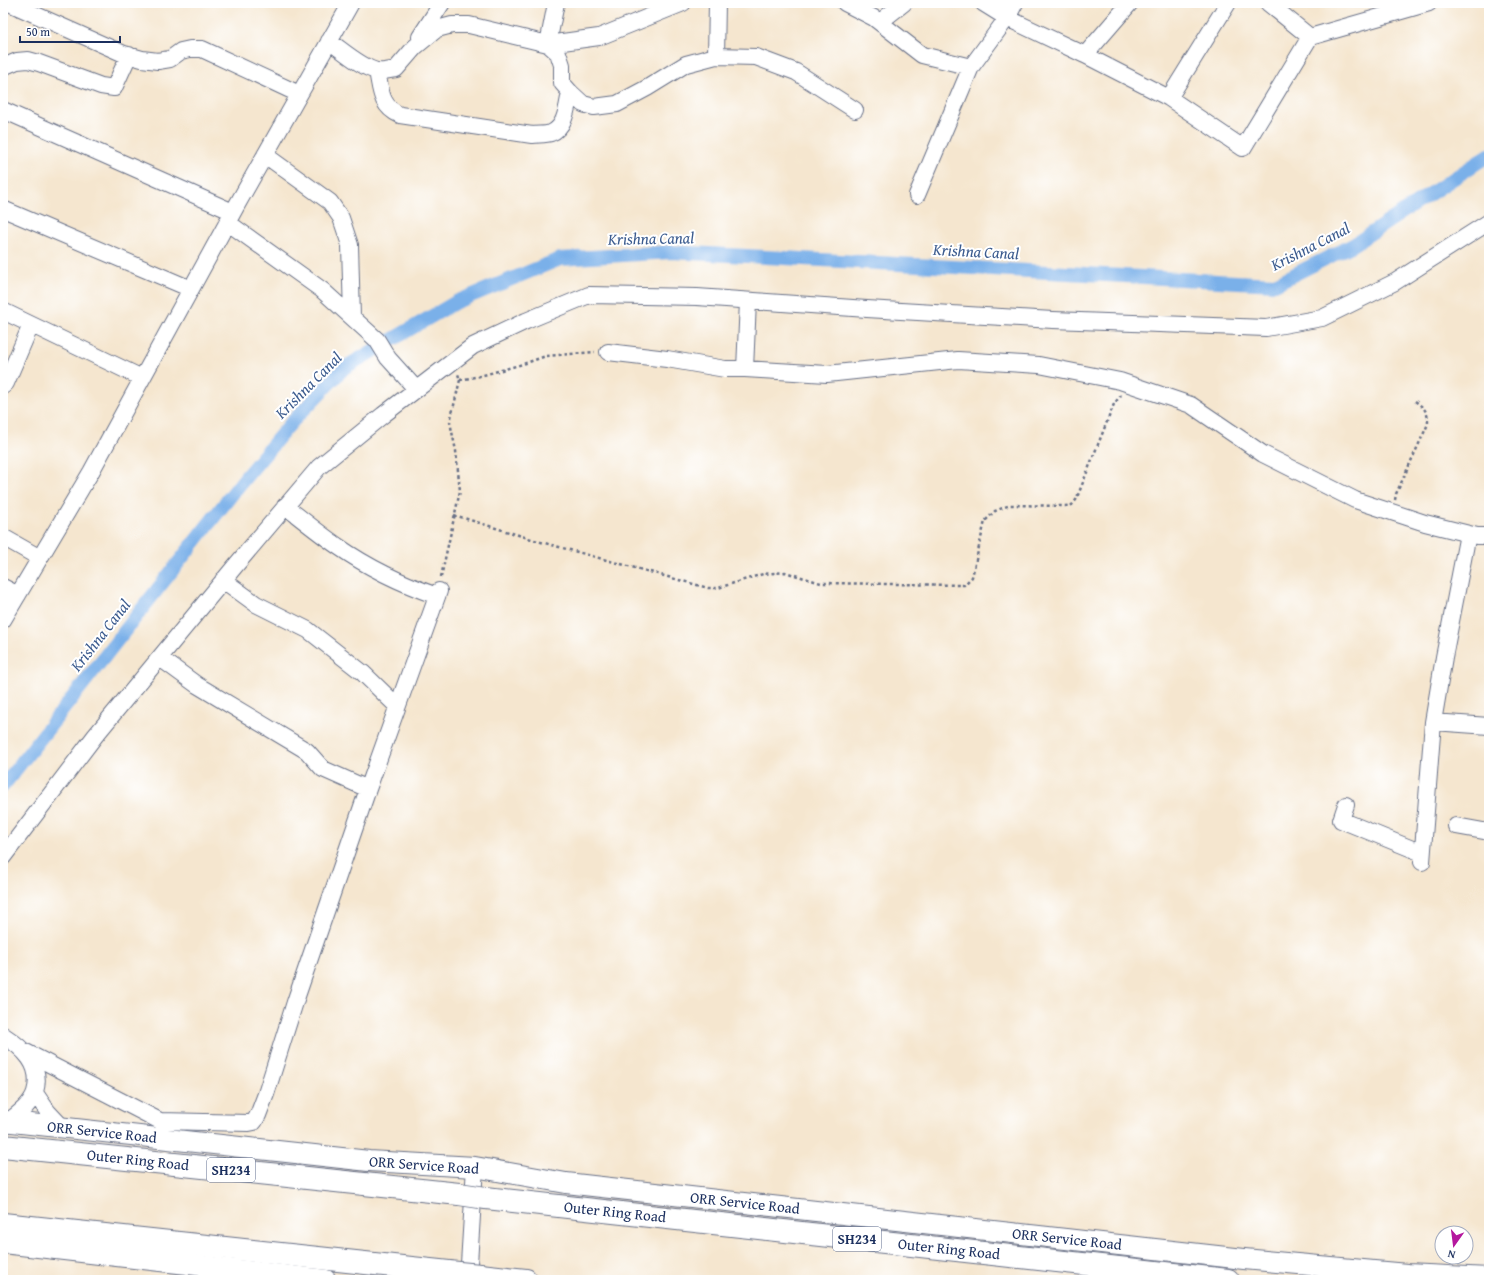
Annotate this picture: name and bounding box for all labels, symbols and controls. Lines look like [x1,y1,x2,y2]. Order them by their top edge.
scale bar [20,18,120,44]
text: 50 m [26,23,50,40]
water label: Krishna Canal [1265,216,1354,277]
water label: Krishna Canal [607,225,694,251]
water label: Krishna Canal [931,237,1020,265]
water label: Krishna Canal [268,346,347,425]
water label: Krishna Canal [63,594,136,677]
street label: ORR Service Road [46,1115,158,1148]
street label: Outer Ring Road [86,1144,190,1175]
street label: ORR Service Road [368,1150,480,1179]
road number: SH234 [207,1158,255,1182]
street label: ORR Service Road [689,1186,801,1219]
street label: Outer Ring Road [563,1196,667,1227]
street label: ORR Service Road [1011,1222,1123,1255]
north arrow [1434,1225,1474,1265]
road number: SH234 [833,1227,881,1251]
street label: Outer Ring Road [897,1233,1001,1264]
text: N [1445,1246,1457,1263]

